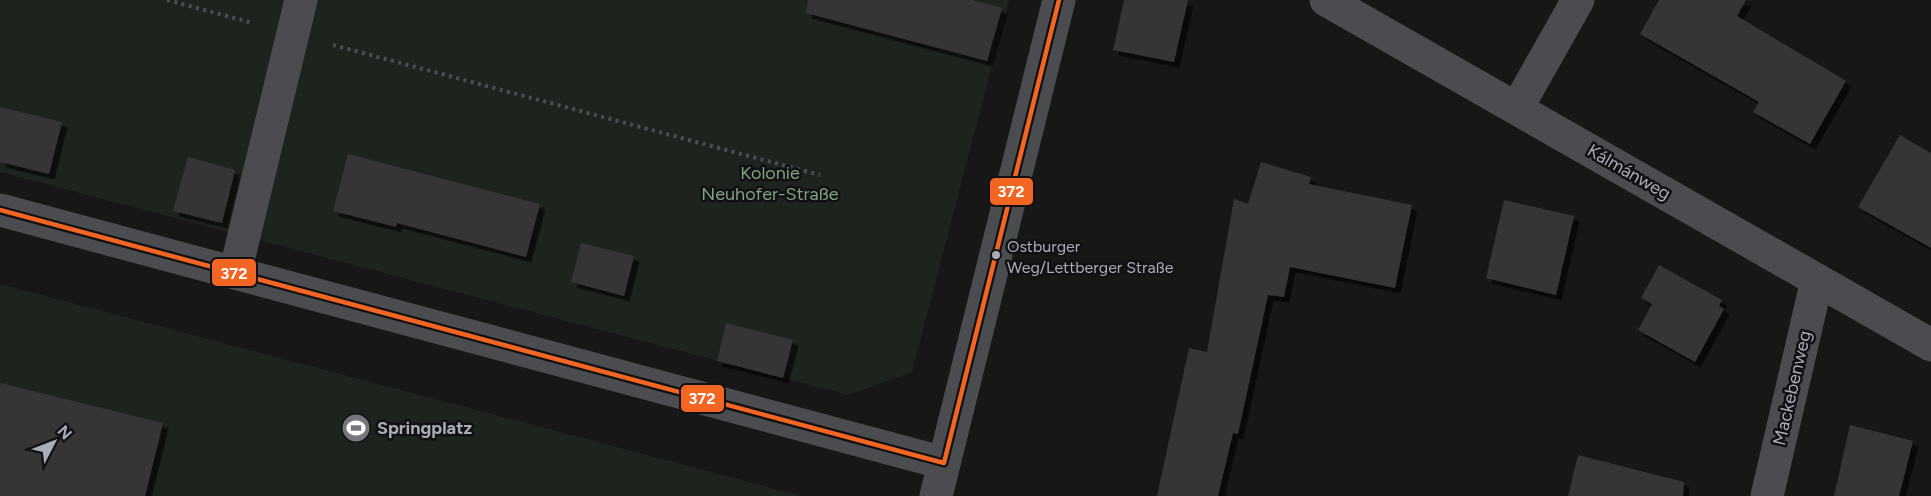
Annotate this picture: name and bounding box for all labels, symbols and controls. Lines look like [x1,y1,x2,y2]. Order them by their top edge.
street label: Kálmánweg [1583,139,1675,205]
park label: Kolonie Neuhofer-Straße [701,162,839,205]
line badge: 372 [989,177,1034,206]
text: 372 [997,182,1025,201]
place label: Ostburger Weg/Lettberger Straße [1007,237,1174,277]
marker: Ostburger Weg/Lettberger Straße [990,249,1002,261]
line badge: 372 [211,258,257,287]
text: 372 [220,264,248,283]
street label: Mackebenweg [1768,328,1816,448]
line badge: 372 [680,384,725,413]
text: 372 [688,389,716,408]
north arrow [24,412,84,472]
sports icon: Springplatz [340,412,372,444]
place label: Springplatz [377,417,472,439]
text: N [54,421,76,443]

